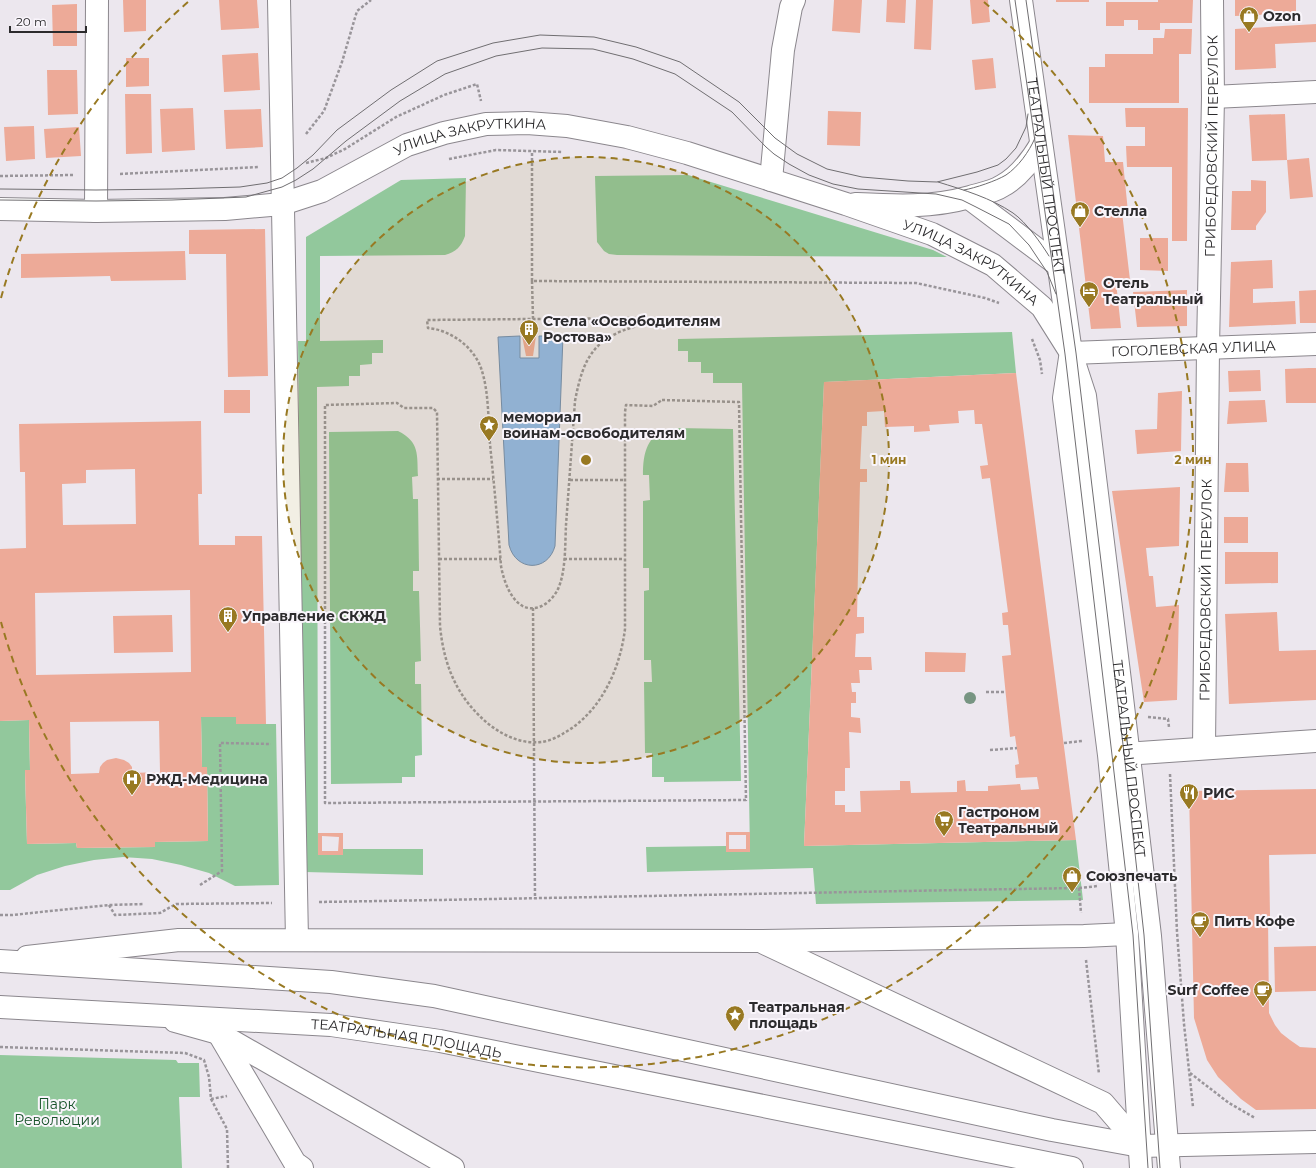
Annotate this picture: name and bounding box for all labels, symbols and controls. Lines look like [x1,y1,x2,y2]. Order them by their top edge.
shop icon: Ozon [1238,5,1260,33]
place label: Ozon [1263,7,1301,25]
scale bar [10,8,86,34]
text: 20 m [16,14,47,29]
street label: ГРИБОЕДОВСКИЙ ПЕРЕУЛОК [1201,35,1222,257]
street label: ТЕАТРАЛЬНЫЙ ПРОСПЕКТ [1023,77,1069,277]
street label: УЛИЦА ЗАКРУТКИНА [390,114,548,160]
shop icon: Стелла [1069,200,1091,228]
place label: Стелла [1094,202,1147,220]
street label: УЛИЦА ЗАКРУТКИНА [900,216,1043,310]
place label: Отель Театральный [1103,274,1203,308]
hotel icon: Отель Театральный [1078,280,1100,308]
place label: Стела «Освободителям Ростова» [543,312,721,346]
building icon: Стела «Освободителям Ростова» [518,318,540,346]
street label: ГОГОЛЕВСКАЯ УЛИЦА [1111,336,1277,361]
place label: мемориал воинам-освободителям [503,408,685,442]
place icon: мемориал воинам-освободителям [478,414,500,442]
text: 1 мин [872,452,906,467]
text: 2 мин [1174,452,1212,467]
centre of rings [579,453,593,467]
street label: ГРИБОЕДОВСКИЙ ПЕРЕУЛОК [1195,479,1216,701]
building icon: Управление СКЖД [217,605,239,633]
place label: Управление СКЖД [242,607,386,625]
street label: ТЕАТРАЛЬНЫЙ ПРОСПЕКТ [1109,659,1150,859]
hospital icon: РЖД-Медицина [121,768,143,796]
place label: РЖД-Медицина [146,770,268,788]
restaurant icon: РИС [1178,782,1200,810]
place label: РИС [1203,784,1235,802]
place label: Гастроном Театральный [958,803,1058,837]
supermarket icon: Гастроном Театральный [933,809,955,837]
shop icon: Союзпечать [1061,865,1083,893]
place label: Союзпечать [1086,867,1178,885]
cafe icon: Пить Кофе [1189,910,1211,938]
place label: Пить Кофе [1214,912,1295,930]
cafe icon: Surf Coffee [1252,979,1274,1007]
place label: Surf Coffee [1167,981,1249,999]
place label: Театральная площадь [749,998,845,1032]
place icon: Театральная площадь [724,1004,746,1032]
street label: ТЕАТРАЛЬНАЯ ПЛОЩАДЬ [310,1015,504,1062]
park label: Парк Революции [14,1095,100,1129]

